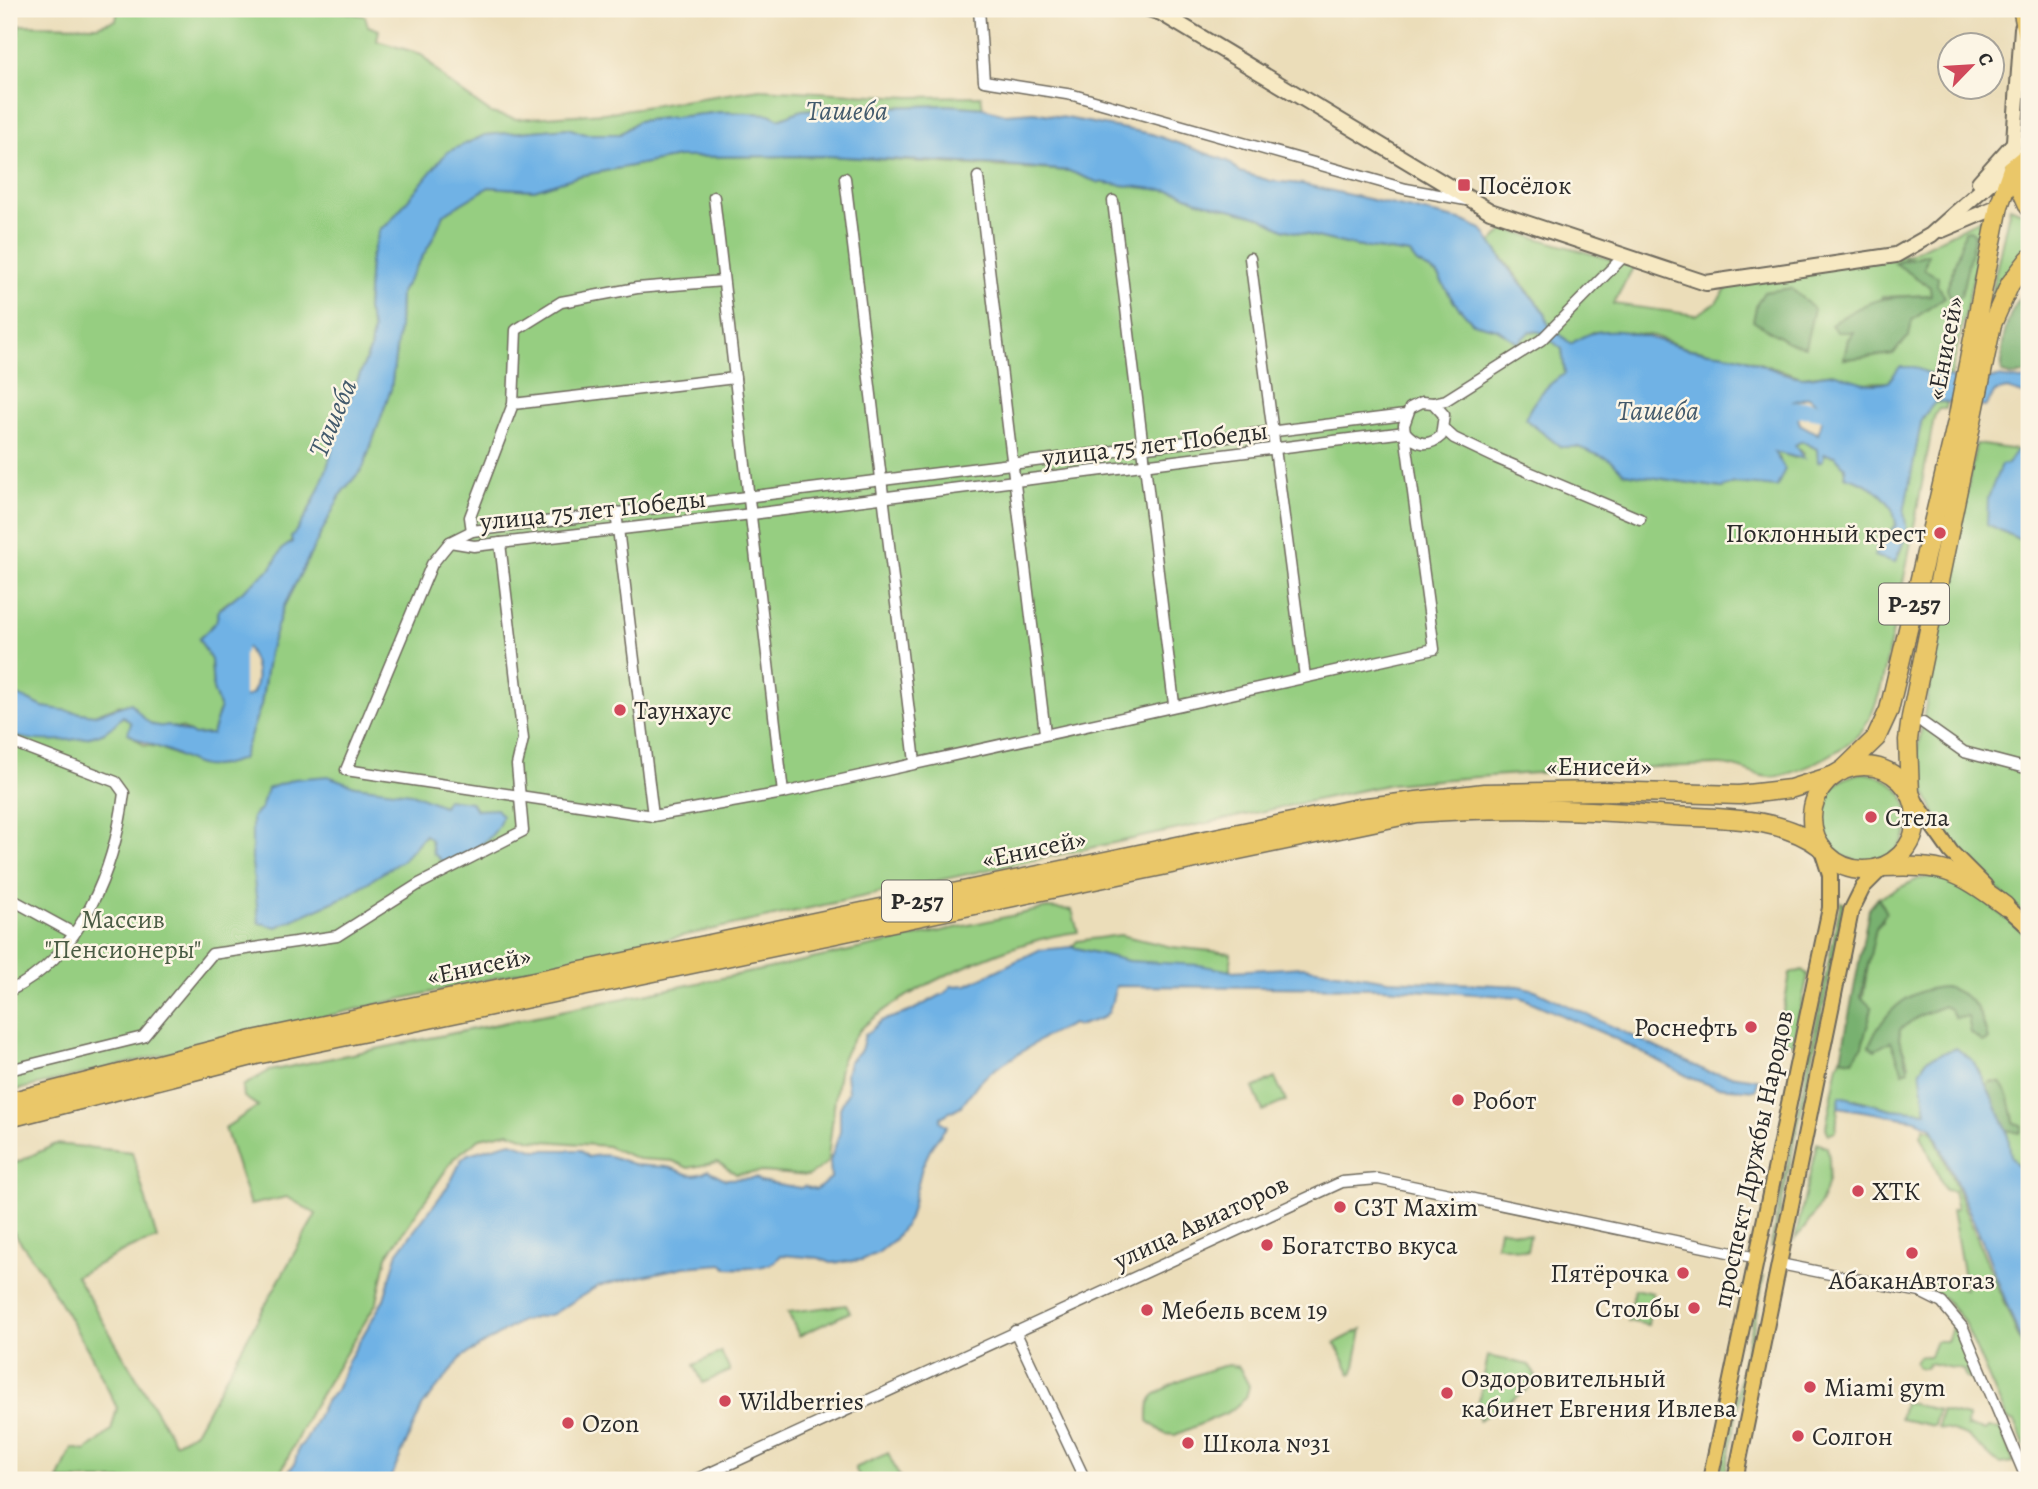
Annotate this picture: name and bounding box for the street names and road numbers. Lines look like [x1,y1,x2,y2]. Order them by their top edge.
street label: «Енисей» [1918,293,1972,403]
street label: улица 75 лет Победы [1039,413,1270,475]
street label: улица 75 лет Победы [477,481,708,539]
road number: Р-257 [1879,584,1949,624]
street label: «Енисей» [1546,749,1652,784]
street label: «Енисей» [979,821,1089,877]
road number: Р-257 [882,880,952,922]
street label: «Енисей» [424,938,534,994]
street label: проспект Дружбы Народов [1704,1007,1802,1311]
street label: улица Авиаторов [1107,1166,1294,1278]

